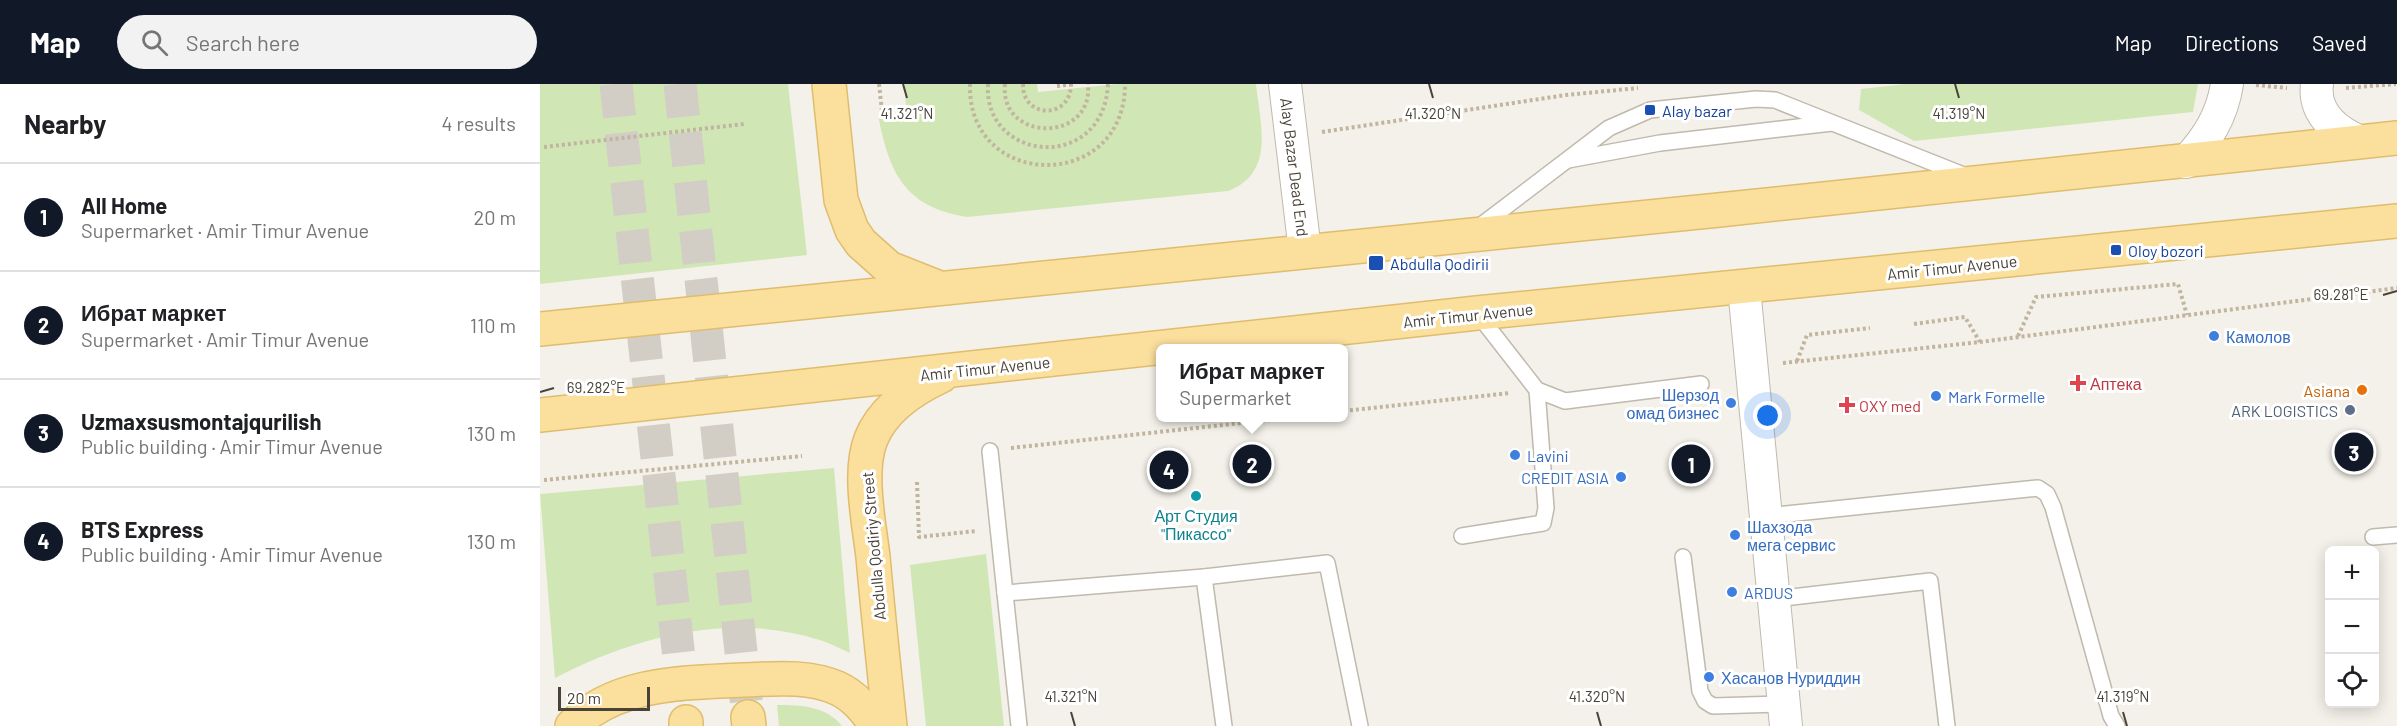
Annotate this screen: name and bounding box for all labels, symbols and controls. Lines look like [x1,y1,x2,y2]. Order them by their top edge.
search box [117,15,537,69]
text: Map [30,25,81,59]
icon: search [138,26,171,59]
text: Search here [186,29,300,55]
text: Map [2115,30,2152,55]
text: Directions [2185,30,2279,55]
text: Saved [2312,30,2367,55]
street label: Alay Bazar Dead End [1277,96,1313,238]
place label: Alay bazar [1662,101,1732,120]
marker: Alay bazar [1643,103,1657,117]
text: 41.321°N [881,104,933,122]
text: 41.320°N [1405,104,1461,122]
text: 41.319°N [1933,104,1985,122]
text: Nearby [24,108,106,139]
text: 4 results [441,111,516,135]
text: All Home [81,192,167,218]
text: 1 [40,205,47,229]
text: 20 m [473,205,516,229]
text: Supermarket · Amir Timur Avenue [81,218,369,242]
place label: Oloy bozori [2128,241,2204,260]
marker: Oloy bozori [2109,243,2123,257]
street label: Amir Timur Avenue [1886,251,2018,283]
marker: Abdulla Qodirii [1367,254,1385,272]
place label: Abdulla Qodirii [1390,254,1489,273]
text: 69.281°E [2313,285,2369,303]
text: Ибрат маркет [81,299,227,325]
street label: Amir Timur Avenue [1402,299,1534,331]
text: 2 [38,313,49,337]
text: 110 m [470,313,516,337]
text: Supermarket · Amir Timur Avenue [81,327,369,351]
place label: Камолов [2226,327,2291,346]
marker: Камолов [2207,329,2221,343]
popup [1156,344,1348,422]
street label: Amir Timur Avenue [919,352,1051,384]
text: Ибрат маркет [1179,357,1325,383]
place label: Аптека [2090,374,2142,393]
marker: Аптека [2071,376,2085,390]
text: 69.282°E [567,378,625,396]
place label: Asiana [2304,381,2350,400]
marker: Asiana [2355,383,2369,397]
text: Supermarket [1179,385,1292,409]
place label: Шерзод омад бизнес [1626,385,1720,422]
place label: Mark Formelle [1948,387,2045,406]
marker: Mark Formelle [1929,389,1943,403]
marker: Шерзод омад бизнес [1724,396,1738,410]
place label: OXY med [1859,396,1921,415]
marker: OXY med [1840,398,1854,412]
your location [1753,401,1782,430]
place label: ARK LOGISTICS [2231,401,2338,420]
marker: ARK LOGISTICS [2343,403,2357,417]
text: Uzmaxsusmontajqurilish [81,408,321,434]
text: 3 [38,421,49,445]
text: 130 m [467,421,516,445]
pin: 3 [2334,430,2374,475]
text: Public building · Amir Timur Avenue [81,434,383,458]
pin: 2 [1232,442,1272,487]
pin: 1 [1672,442,1710,487]
place label: Lavini [1527,446,1569,465]
pin: 4 [1150,448,1188,492]
marker: Lavini [1508,448,1522,462]
place label: CREDIT ASIA [1521,468,1609,487]
marker: CREDIT ASIA [1614,470,1628,484]
street label: Abdulla Qodiriy Street [857,471,889,621]
marker: Арт Студия "Пикассо" [1189,489,1203,503]
place label: Арт Студия "Пикассо" [1154,506,1238,543]
text: BTS Express [81,516,204,542]
place label: Шахзода мега сервис [1747,517,1836,554]
marker: Шахзода мега сервис [1728,528,1742,542]
text: 4 [37,529,50,553]
text: 130 m [467,529,516,553]
text: Public building · Amir Timur Avenue [81,542,383,566]
map controls [2325,546,2379,708]
button: + [2325,546,2379,600]
place label: ARDUS [1744,583,1793,602]
marker: ARDUS [1725,585,1739,599]
button: − [2325,600,2379,654]
button: locate [2325,654,2379,708]
place label: Хасанов Нуриддин [1721,668,1861,687]
marker: Хасанов Нуриддин [1702,670,1716,684]
scale bar [558,684,650,712]
text: 41.321°N [1045,687,1097,705]
text: 41.320°N [1569,687,1625,705]
text: 41.319°N [2097,687,2149,705]
text: 20 m [567,688,601,707]

